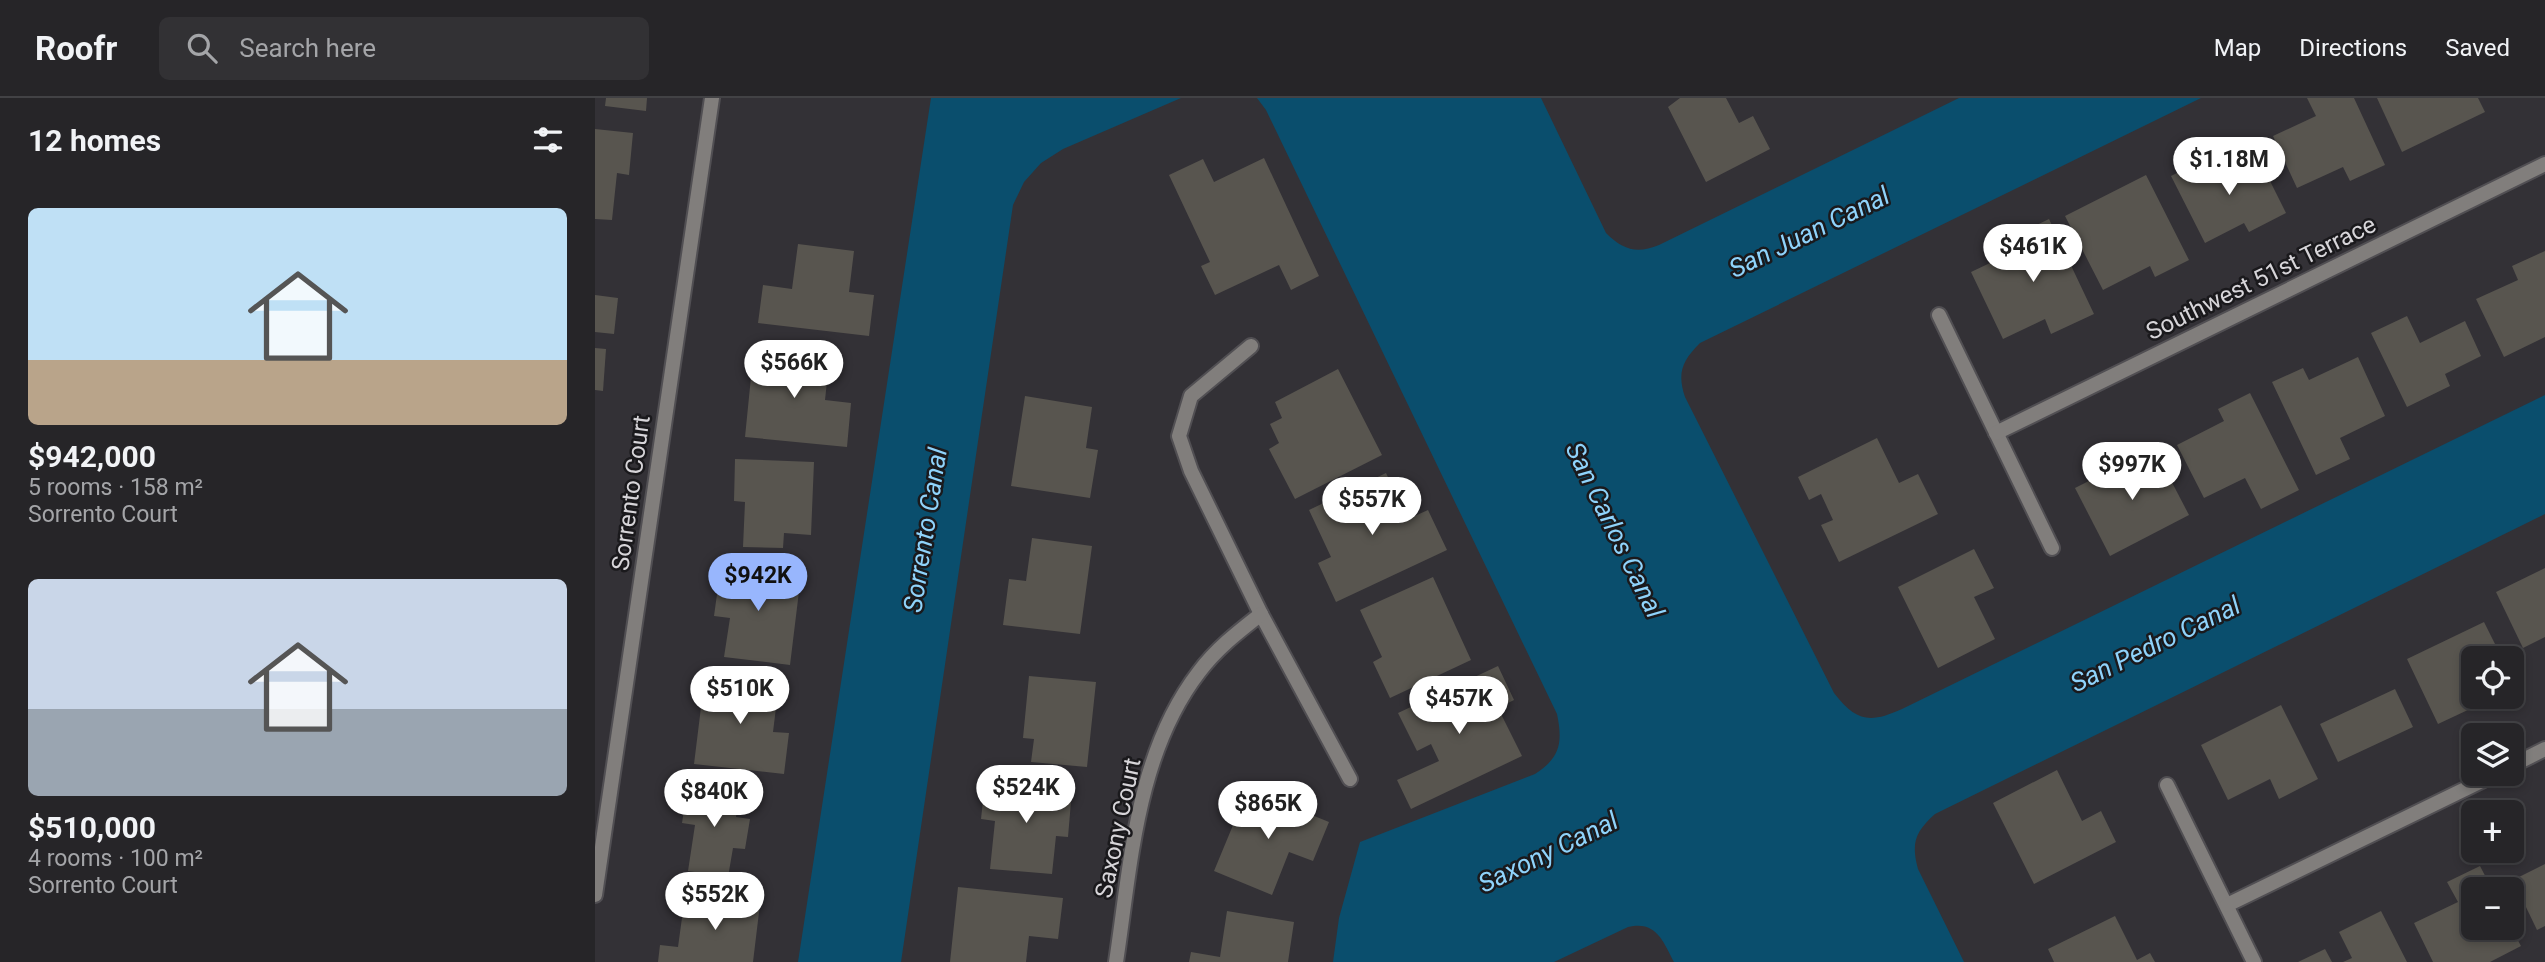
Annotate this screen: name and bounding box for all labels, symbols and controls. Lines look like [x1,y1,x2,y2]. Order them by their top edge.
search box [159,17,649,80]
text: Roofr [35,29,117,68]
icon: search [183,29,221,67]
text: Search here [239,33,376,63]
text: Map [2214,34,2261,62]
text: Directions [2299,34,2407,62]
text: Saved [2445,34,2510,62]
icon: filters [529,121,567,159]
text: 12 homes [28,123,161,158]
pin: $1.18M [2172,138,2286,197]
text: $1.18M [2189,146,2269,173]
water label: San Juan Canal [1724,180,1895,284]
street label: Southwest 51st Terrace [2142,210,2380,346]
pin: $461K [1984,225,2082,284]
text: $461K [1999,233,2067,260]
icon: home [235,253,361,379]
pin: $566K [745,341,843,400]
text: $566K [760,349,828,376]
street label: Sorrento Court [606,414,656,572]
water label: San Carlos Canal [1560,437,1671,623]
text: $942,000 [28,439,156,474]
pin: $997K [2083,442,2181,502]
water label: Sorrento Canal [897,445,953,614]
text: $997K [2098,451,2166,478]
text: 5 rooms · 158 m² [28,474,203,501]
pin: $557K [1323,478,1421,537]
text: $557K [1338,486,1406,513]
text: Sorrento Court [28,501,178,528]
pin: $942K [709,554,807,613]
text: $942K [724,562,792,589]
water label: San Pedro Canal [2065,590,2246,698]
icon: home [235,624,361,750]
map controls [2461,646,2524,940]
button: locate [2461,646,2524,709]
pin: $510K [691,666,789,726]
text: $510K [706,675,774,702]
pin: $457K [1410,676,1508,736]
text: $457K [1425,685,1493,712]
button: layers [2461,723,2524,786]
street label: Saxony Court [1090,755,1147,901]
pin: $524K [977,766,1075,825]
pin: $840K [665,770,763,829]
text: $524K [992,774,1060,801]
text: $840K [680,778,748,805]
pin: $865K [1219,782,1317,841]
text: $865K [1234,790,1302,817]
button: + [2461,800,2524,863]
water label: Saxony Canal [1473,805,1623,899]
text: $510,000 [28,810,156,845]
text: 4 rooms · 100 m² [28,845,203,872]
text: Sorrento Court [28,872,178,899]
pin: $552K [666,872,764,932]
button: − [2461,877,2524,940]
text: $552K [681,881,749,908]

